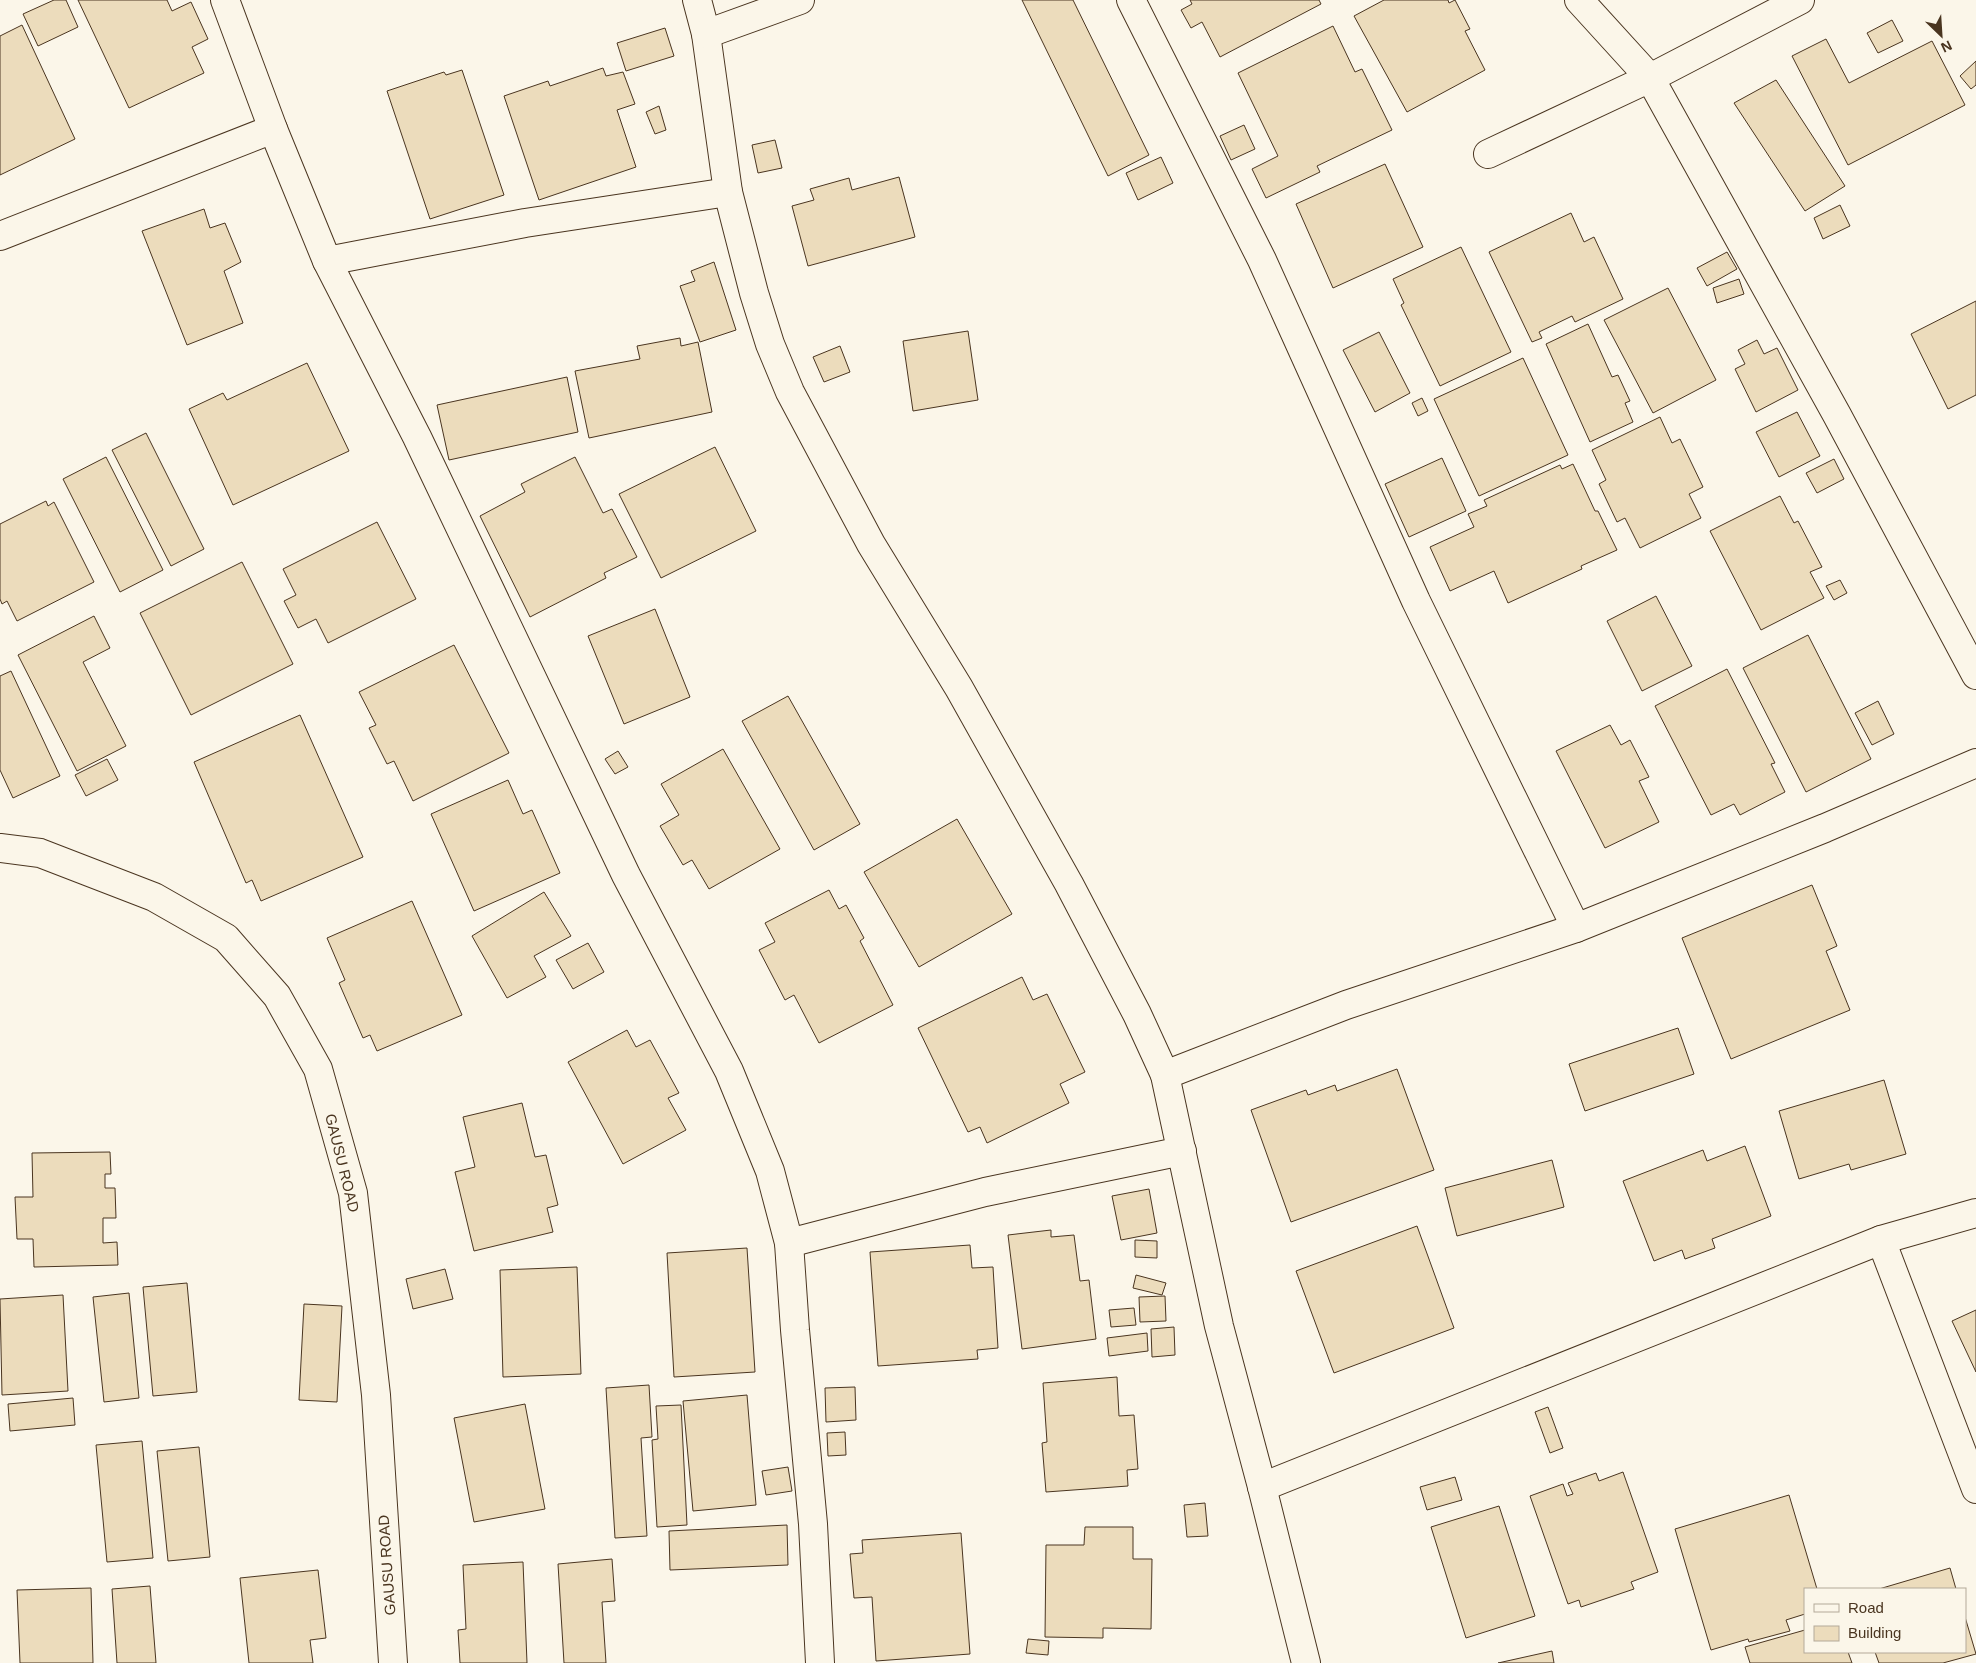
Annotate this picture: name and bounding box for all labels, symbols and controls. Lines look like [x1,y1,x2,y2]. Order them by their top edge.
north arrow [1916,10,1966,60]
text: N [1939,37,1954,56]
street label: GAUSU ROAD [322,1112,363,1214]
street label: GAUSU ROAD [374,1514,398,1616]
legend [1804,1588,1966,1653]
text: Road [1848,1599,1884,1616]
text: Building [1848,1624,1901,1641]

